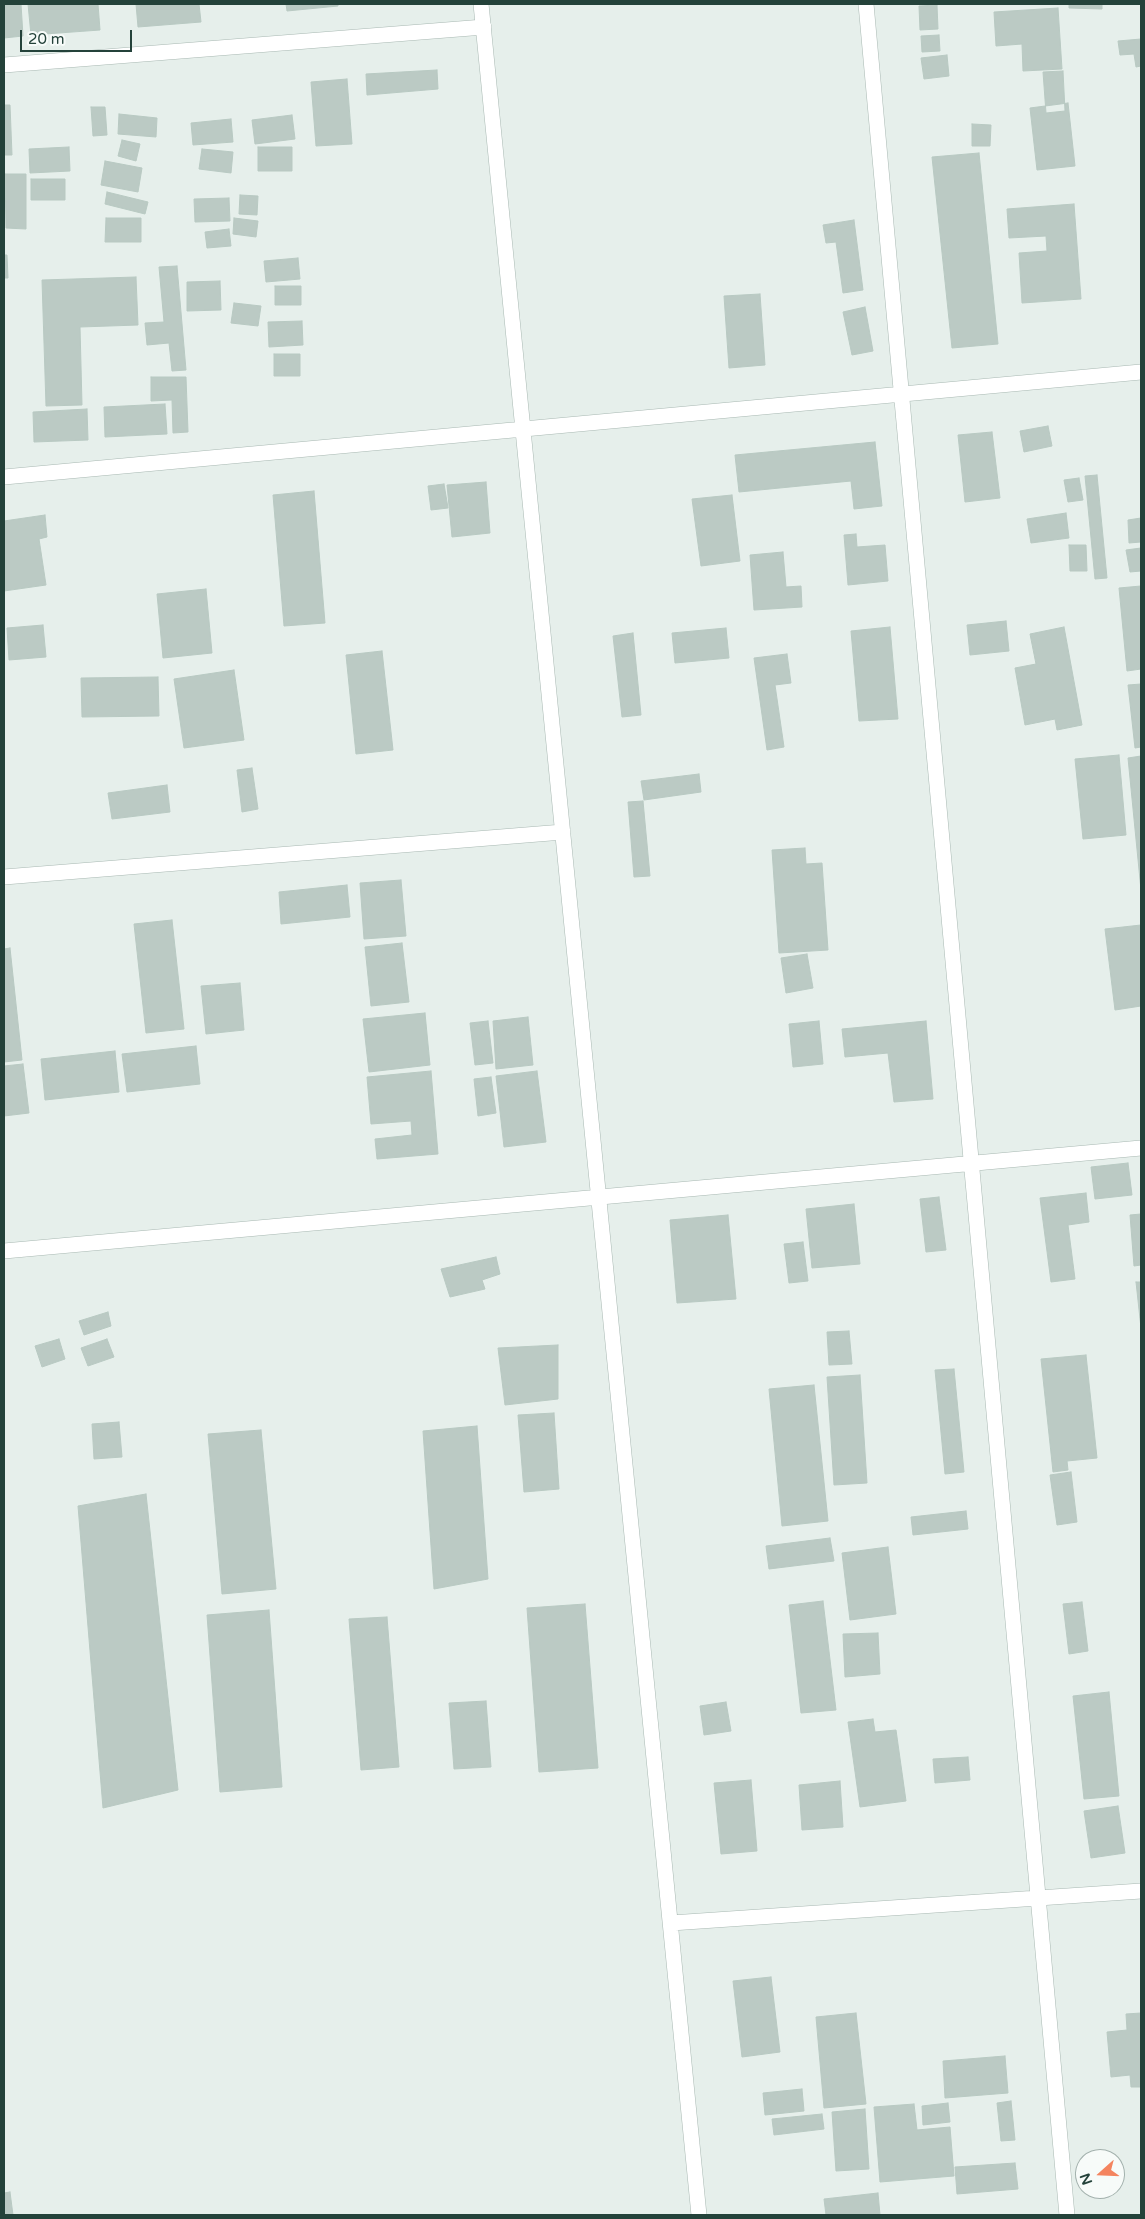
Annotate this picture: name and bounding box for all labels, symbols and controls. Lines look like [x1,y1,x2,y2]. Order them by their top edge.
scale bar [22,20,135,52]
text: 20 m [28,30,65,48]
north arrow [1075,2149,1125,2199]
text: N [1076,2171,1096,2187]

